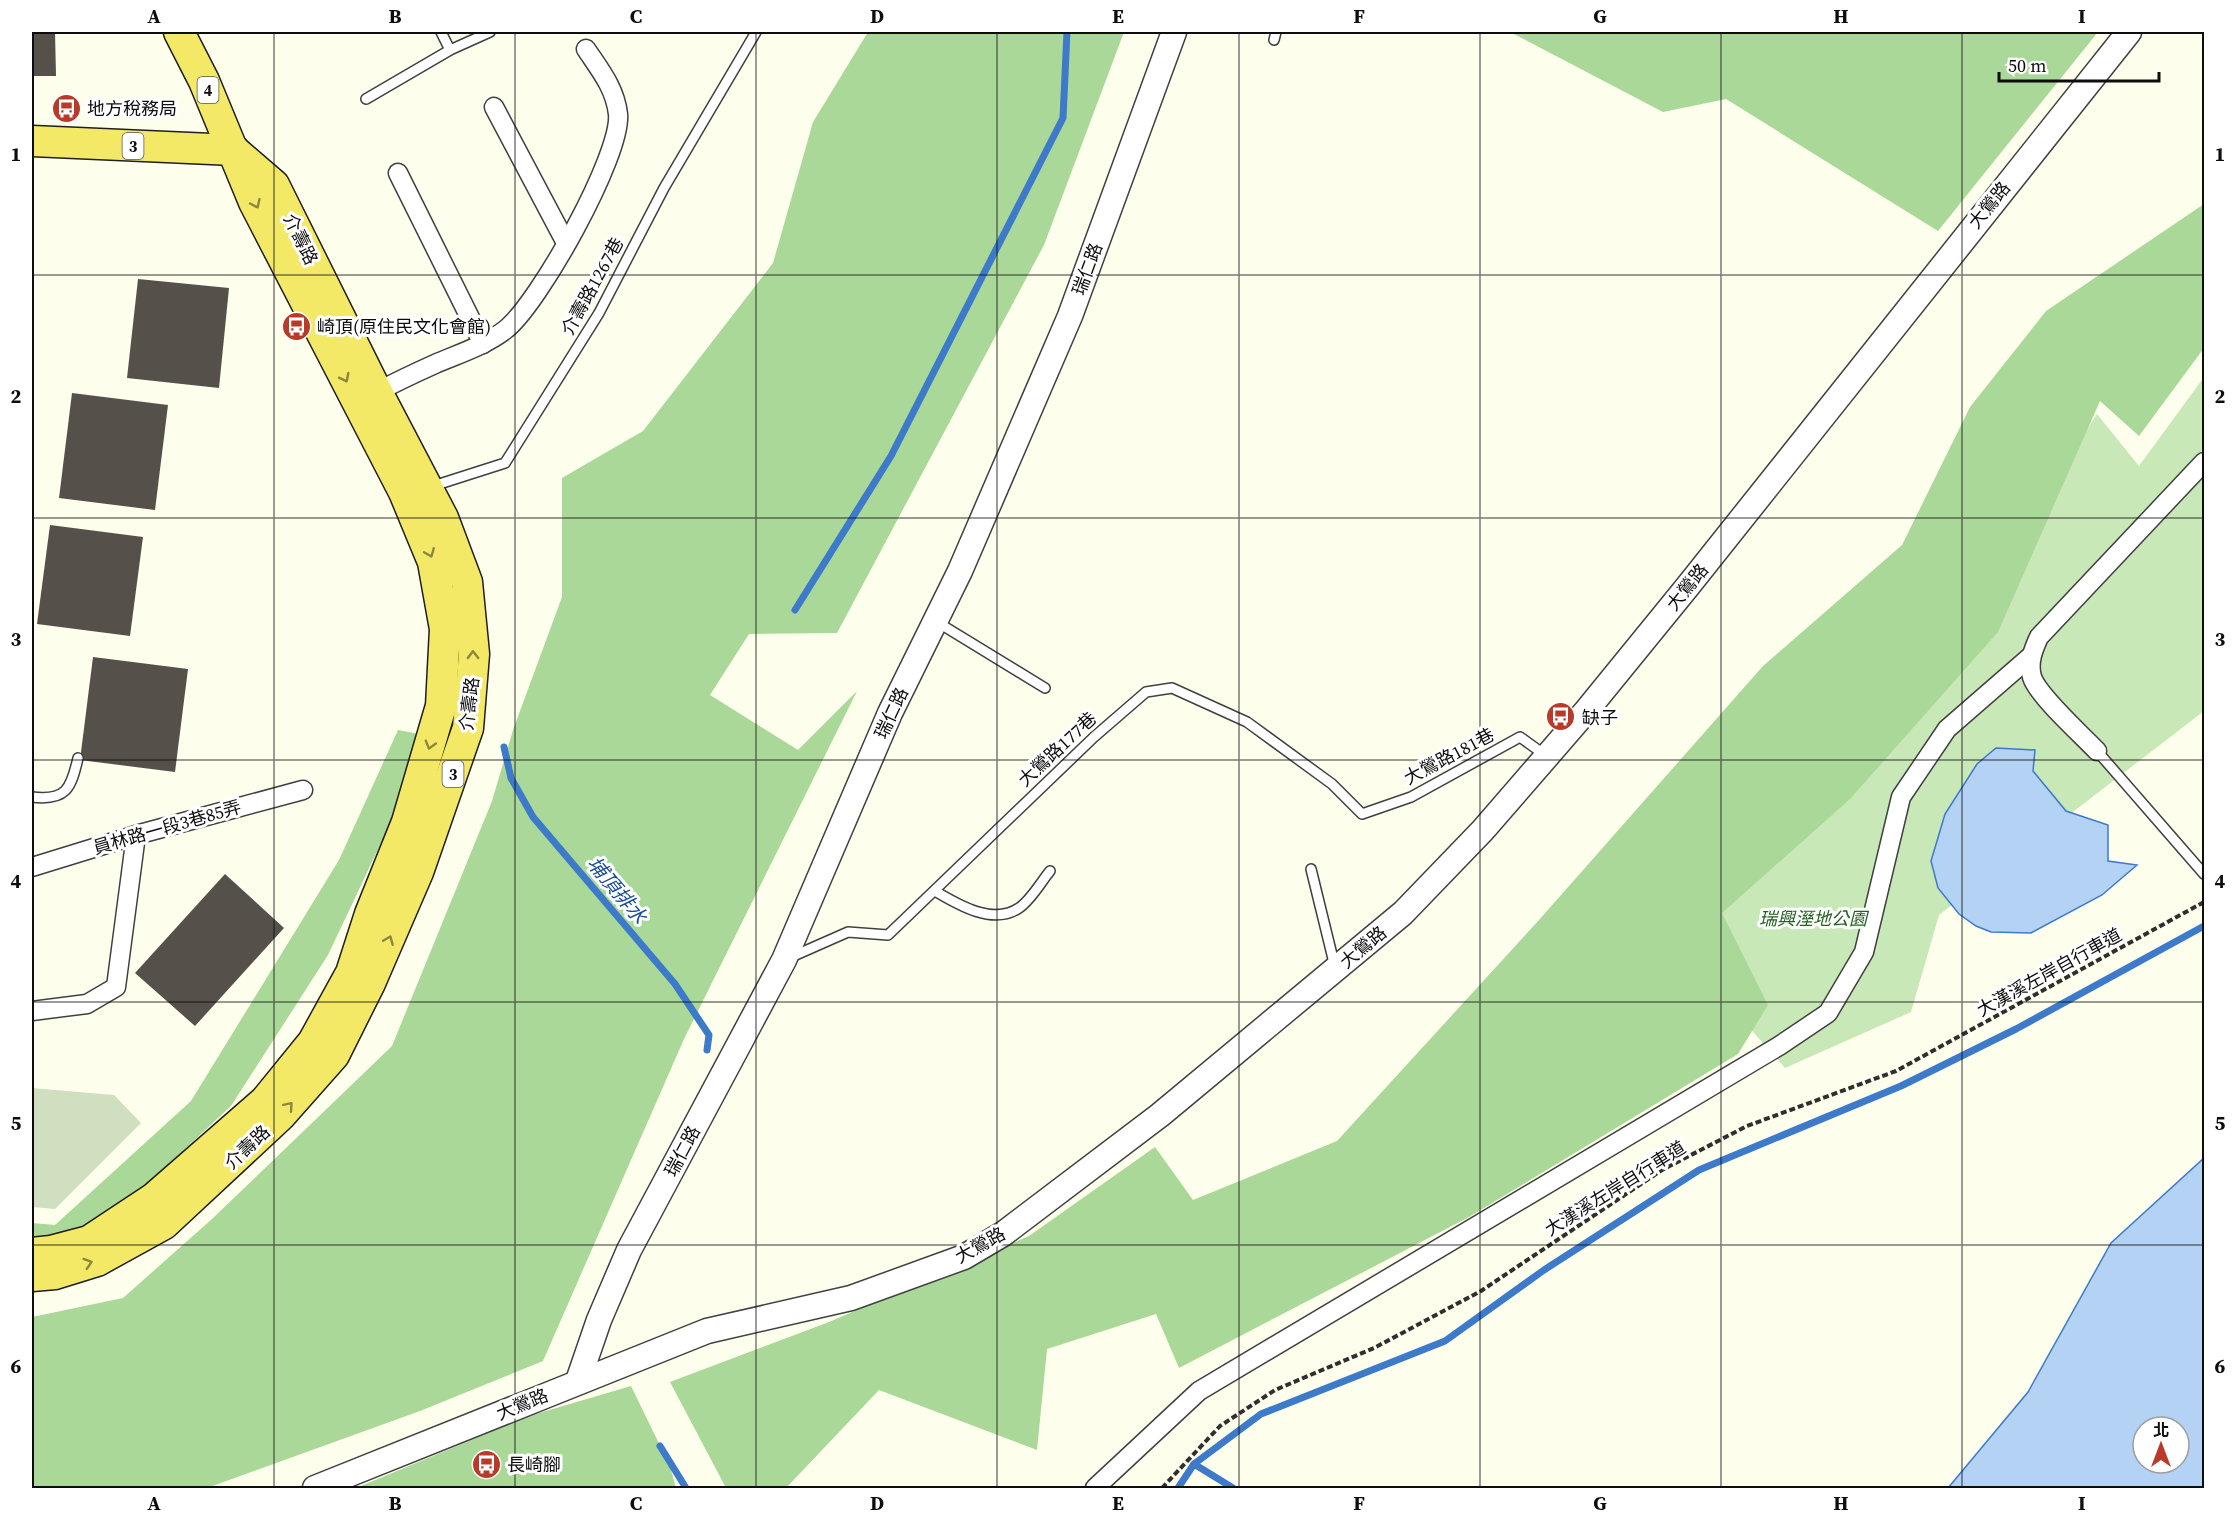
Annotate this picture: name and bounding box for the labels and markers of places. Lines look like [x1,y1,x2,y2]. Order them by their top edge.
bus stop icon: 地方稅務局 [50,92,82,124]
place label: 地方稅務局 [87,96,177,121]
bus stop icon: 崎頂(原住民文化會館) [280,310,312,342]
place label: 崎頂(原住民文化會館) [317,314,491,339]
bus stop icon: 缺子 [1545,701,1577,733]
place label: 缺子 [1582,705,1618,730]
bus stop icon: 長崎腳 [470,1448,502,1480]
place label: 長崎腳 [507,1452,561,1477]

